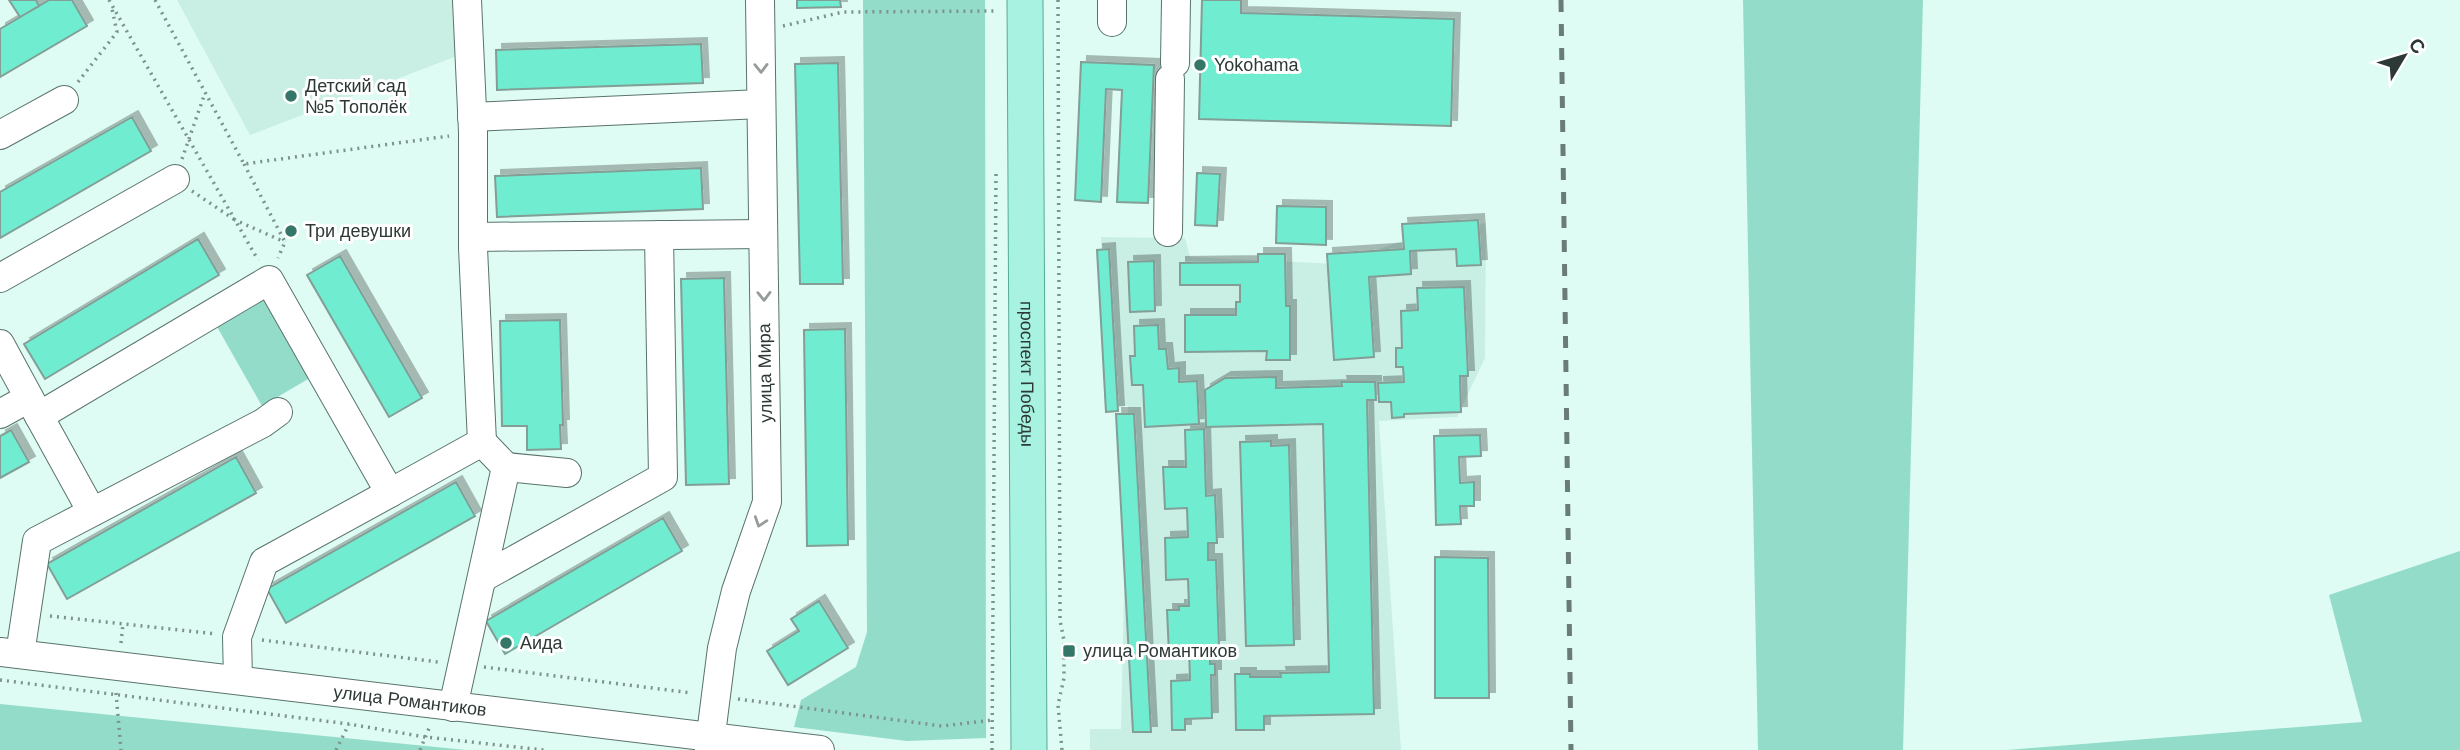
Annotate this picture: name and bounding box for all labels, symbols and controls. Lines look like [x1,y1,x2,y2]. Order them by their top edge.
north arrow [2369,21,2439,91]
text: С [2405,34,2430,58]
place label: Yokohama [1214,55,1299,75]
marker: Yokohama [1192,57,1208,73]
one-way arrow [753,63,769,74]
place label: Детский сад №5 Тополёк [305,76,407,117]
marker: Детский сад №5 Тополёк [283,88,299,104]
place label: Три девушки [305,221,411,241]
marker: Три девушки [283,223,299,239]
one-way arrow [757,290,772,301]
street label: проспект Победы [1017,301,1037,447]
street label: улица Мира [754,322,776,423]
one-way arrow [754,515,768,528]
place label: Аида [520,633,564,653]
marker: Аида [498,635,514,651]
place label: улица Романтиков [1083,641,1237,661]
marker: улица Романтиков [1061,643,1077,659]
street label: улица Романтиков [332,682,488,720]

